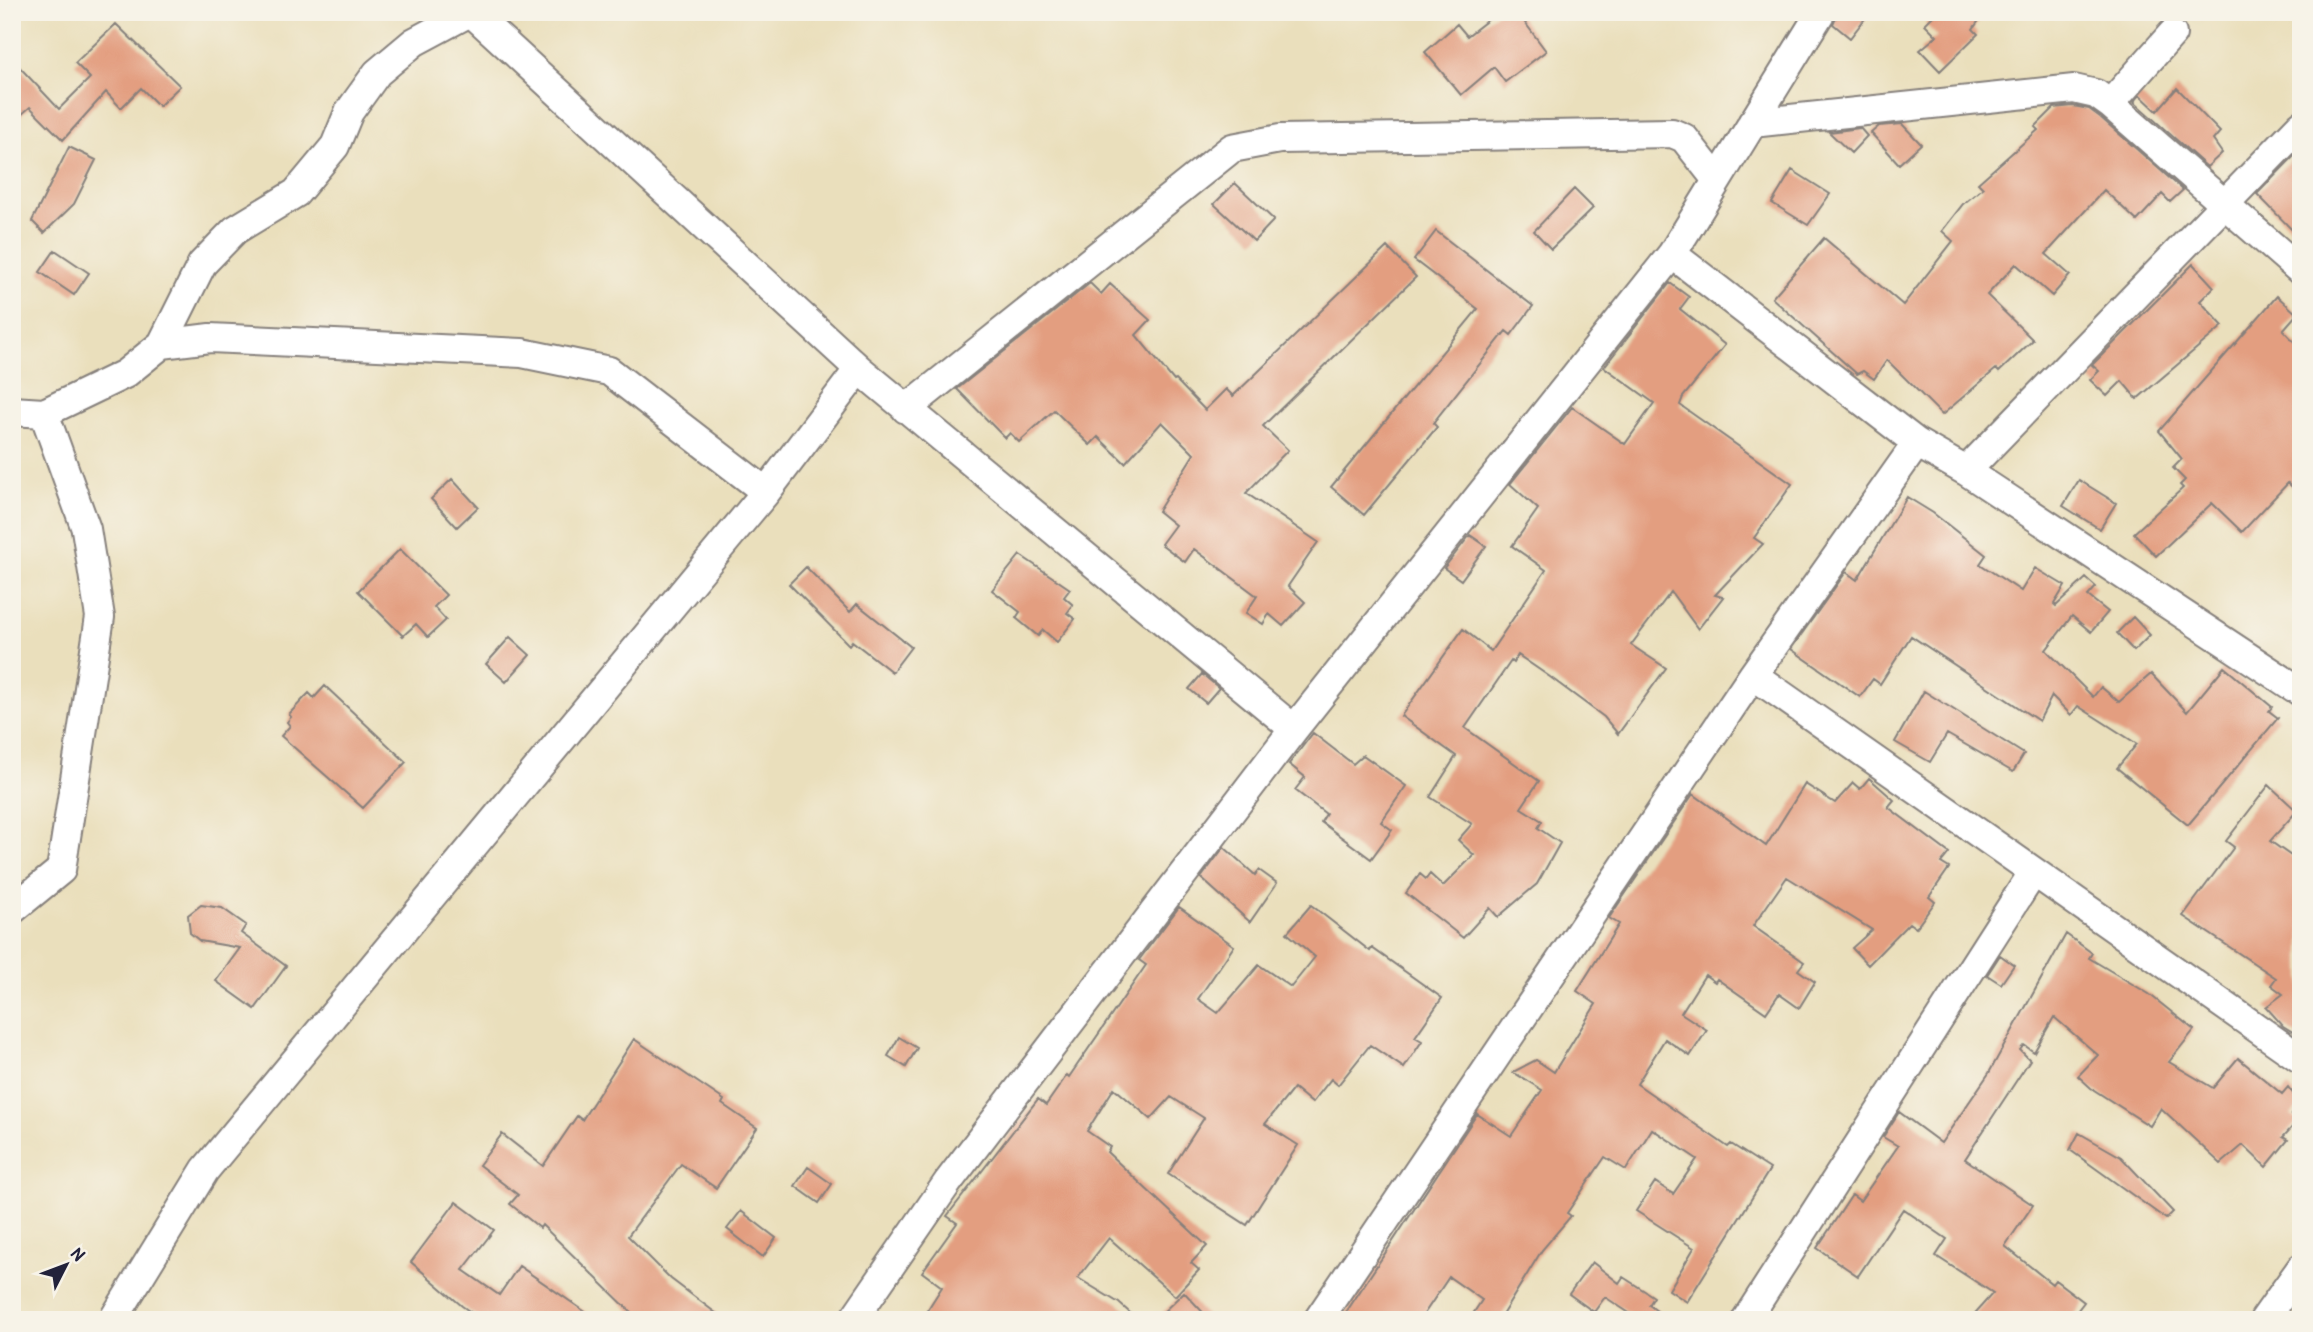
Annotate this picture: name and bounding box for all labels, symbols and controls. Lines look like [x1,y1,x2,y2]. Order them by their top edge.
north arrow [32,1230,102,1300]
text: N [66,1241,92,1266]

